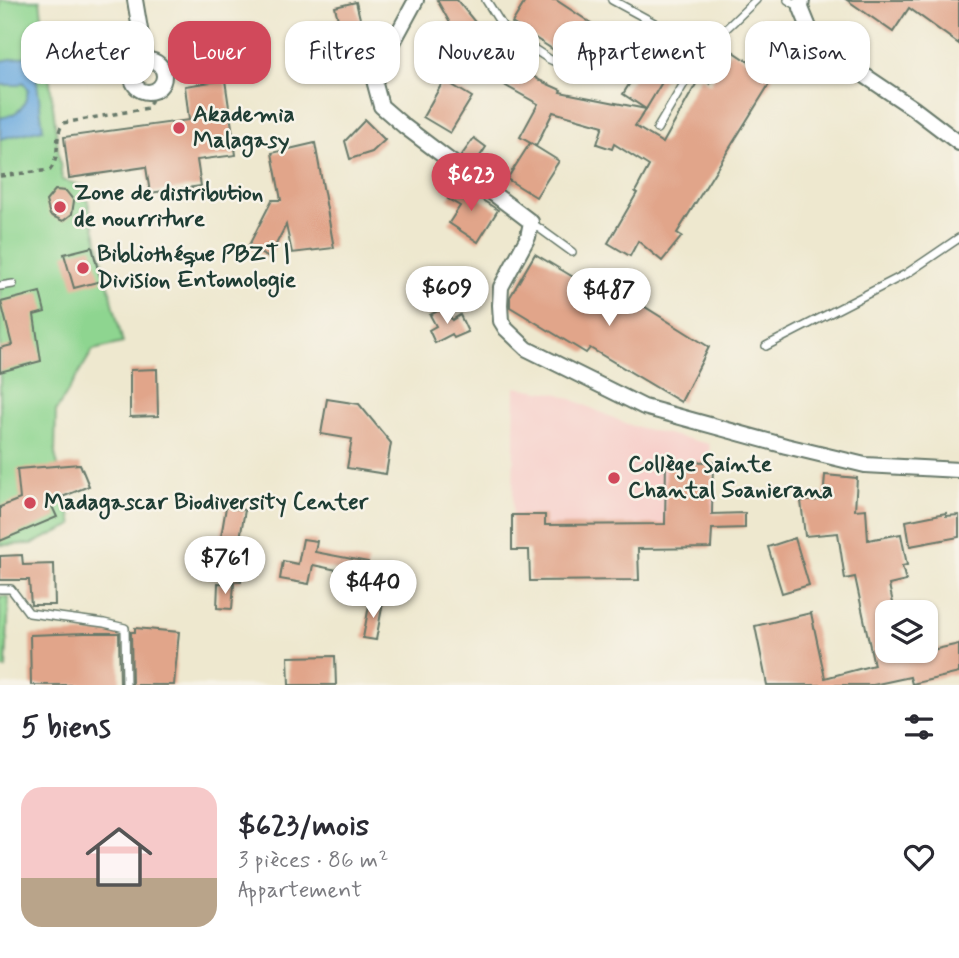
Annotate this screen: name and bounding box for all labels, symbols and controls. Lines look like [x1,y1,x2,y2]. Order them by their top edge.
chip: Acheter [21,21,154,84]
chip: Louer [168,21,271,84]
chip: Filtres [285,21,400,84]
chip: Nouveau [414,21,539,84]
chip: Appartement [553,21,731,84]
chip: Maison [745,21,870,84]
place label: Akademia Malagasy [193,100,295,158]
marker: Akademia Malagasy [171,120,187,136]
pin: $623 [430,154,512,213]
text: $623 [448,161,494,191]
place label: Zone de distribution de nourriture [74,179,263,235]
marker: Zone de distribution de nourriture [52,199,68,215]
place label: Bibliothéque PBZT | Division Entomologie [97,240,297,298]
marker: Bibliothéque PBZT | Division Entomologie [75,260,91,276]
pin: $609 [406,266,488,326]
pin: $487 [568,268,650,328]
text: $609 [422,274,472,304]
text: $487 [583,276,635,306]
place label: Collège Sainte Chantal Soanierana [628,450,833,506]
marker: Collège Sainte Chantal Soanierana [606,470,622,486]
place label: Madagascar Biodiversity Center [44,488,370,520]
marker: Madagascar Biodiversity Center [22,495,38,511]
pin: $761 [184,536,266,596]
text: $761 [200,544,250,574]
pin: $440 [332,560,414,620]
text: $440 [346,568,400,598]
map controls [875,600,938,663]
button: layers [875,600,938,663]
text: 5 biens [21,708,111,747]
icon: filters [900,708,938,746]
text: $623/mois [238,807,369,846]
icon: home [77,815,161,899]
icon: heart [900,838,938,876]
text: 3 pièces · 86 m² [238,846,388,876]
text: Appartement [238,876,362,906]

